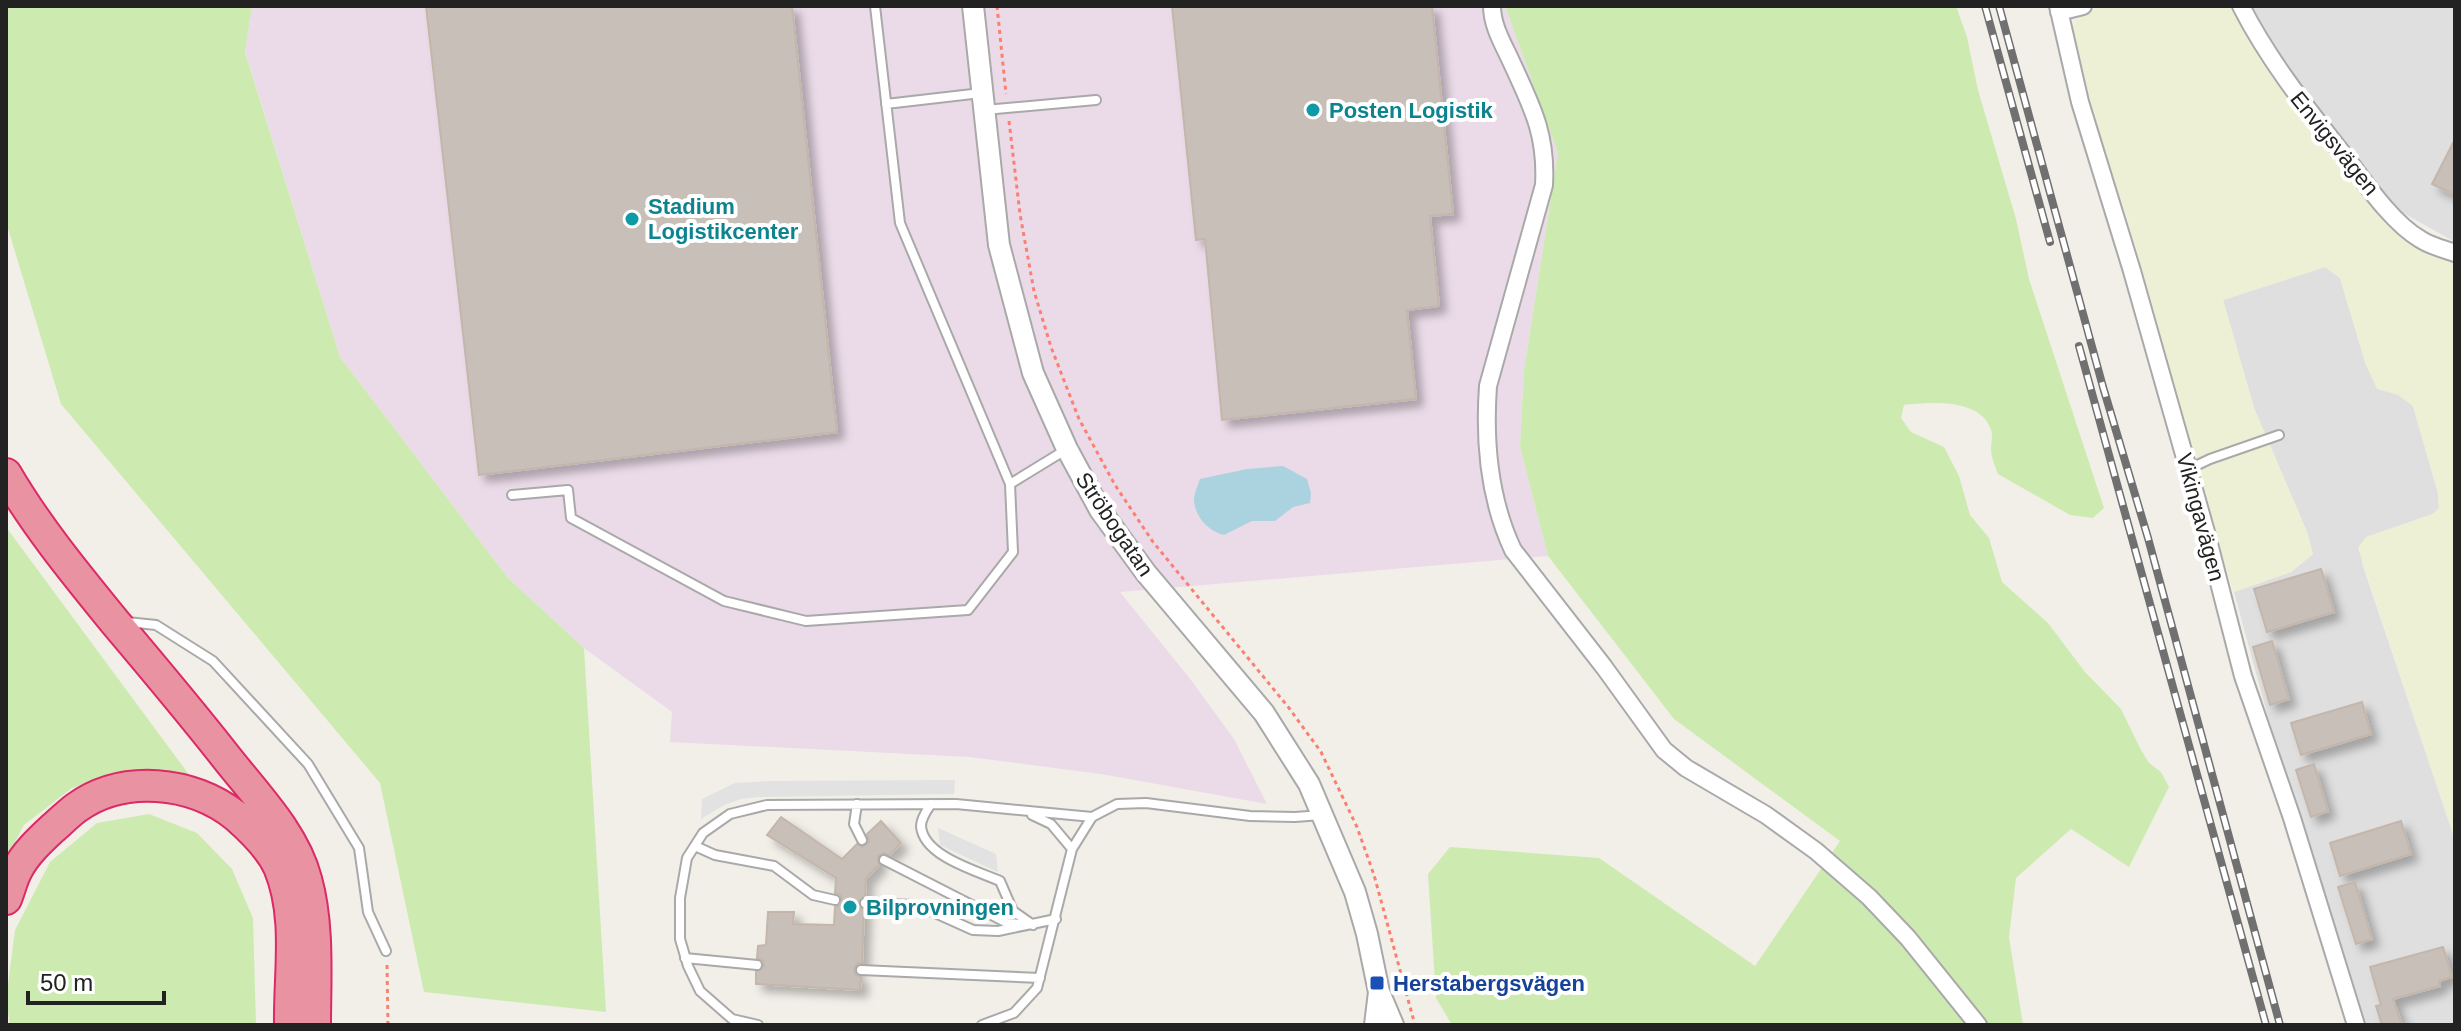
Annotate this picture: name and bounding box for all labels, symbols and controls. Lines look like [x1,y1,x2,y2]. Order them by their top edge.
street label: Envigsvägen [2285,86,2384,200]
place label: Posten Logistik [1329,98,1494,123]
marker: Posten Logistik [1304,101,1322,119]
place label: Stadium Logistikcenter [648,194,799,244]
marker: Stadium Logistikcenter [623,210,641,228]
street label: Vikingavägen [2171,450,2230,584]
street label: Ströbogatan [1071,468,1158,581]
place label: Bilprovningen [866,895,1014,920]
marker: Bilprovningen [841,898,859,916]
scale bar [28,955,164,1005]
text: 50 m [40,969,93,996]
place label: Herstabergsvägen [1393,971,1585,996]
marker: Herstabergsvägen [1368,974,1386,992]

